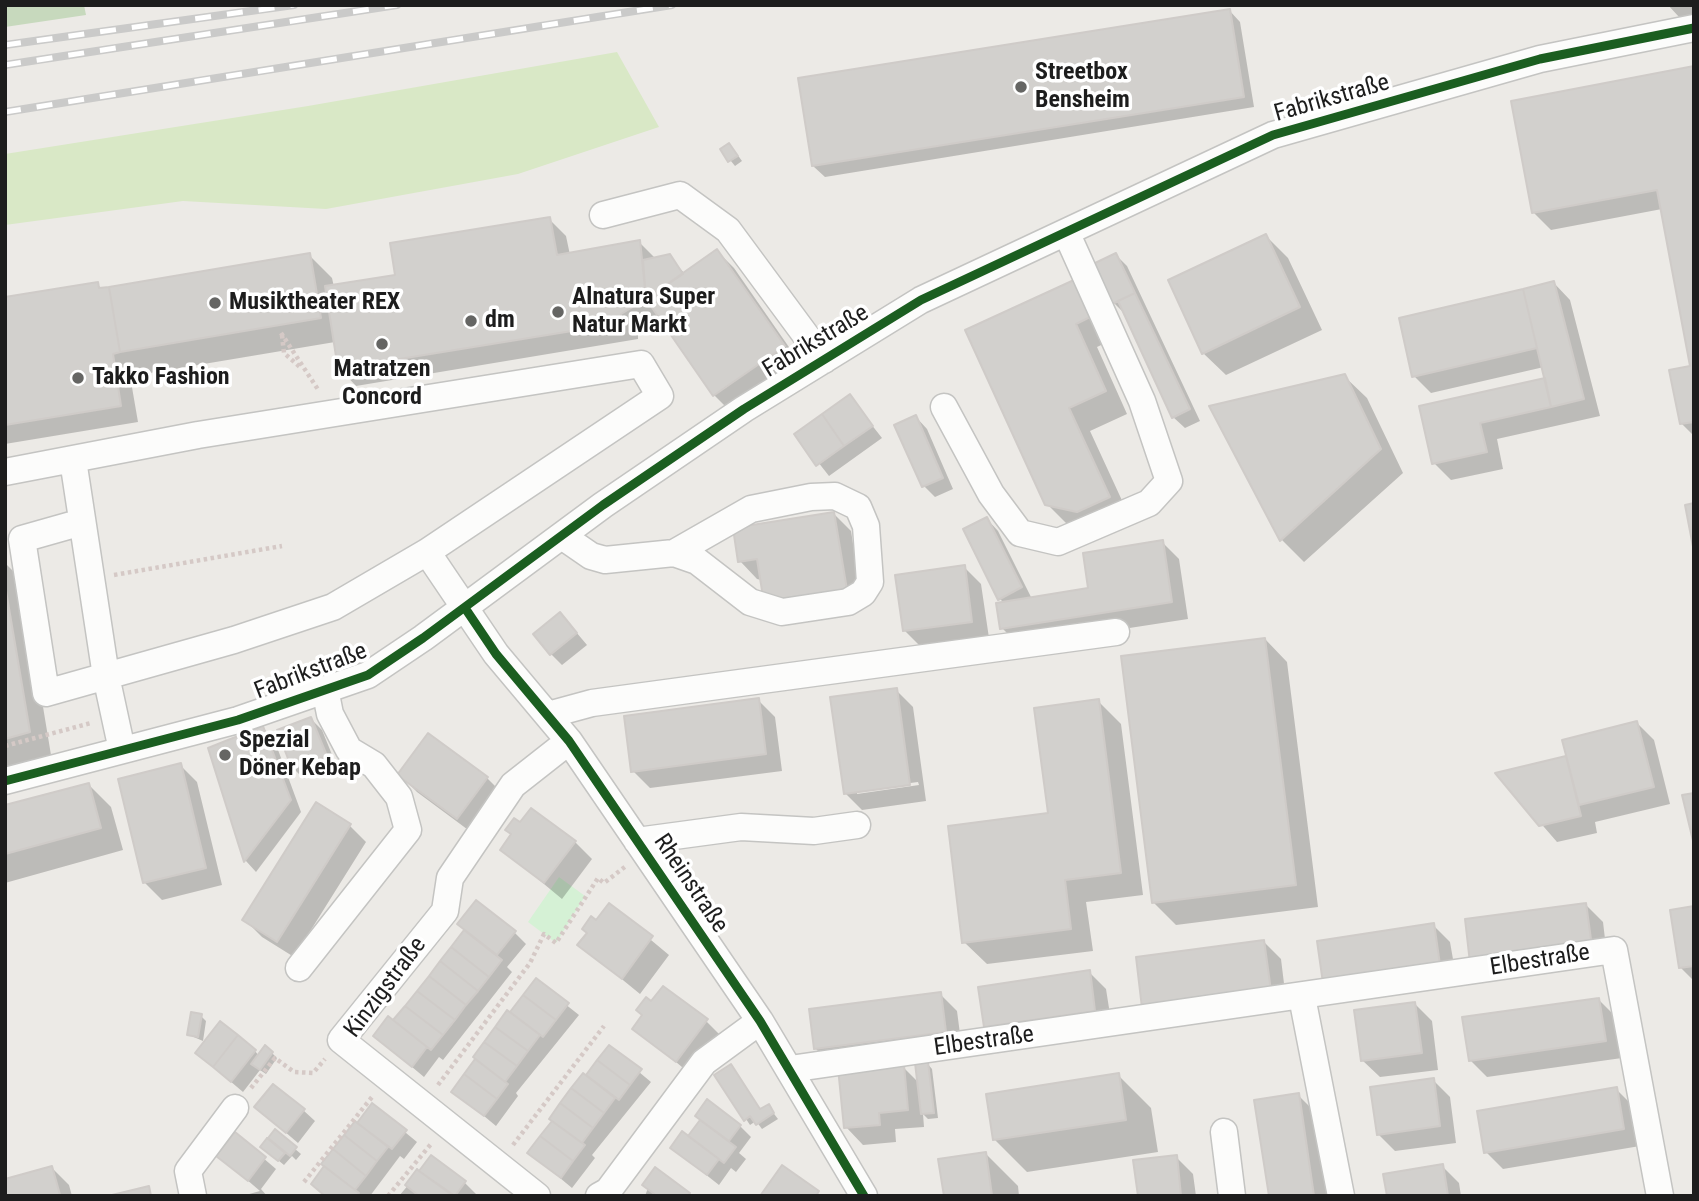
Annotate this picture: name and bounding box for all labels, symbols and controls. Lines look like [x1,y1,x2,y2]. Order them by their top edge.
place label: Streetbox Bensheim [1035,59,1130,115]
street label: Fabrikstraße [1271,69,1393,129]
marker: Streetbox Bensheim [1013,79,1029,95]
place label: Alnatura Super Natur Markt [572,284,715,340]
place label: Musiktheater REX [229,289,400,317]
marker: Musiktheater REX [207,295,223,311]
street label: Fabrikstraße [758,299,874,385]
marker: Alnatura Super Natur Markt [550,304,566,320]
place label: dm [485,307,515,335]
marker: dm [463,313,479,329]
marker: Matratzen Concord [374,336,390,352]
place label: Matratzen Concord [333,356,431,412]
place label: Takko Fashion [92,364,230,392]
marker: Takko Fashion [70,370,86,386]
street label: Fabrikstraße [251,637,371,707]
place label: Spezial Döner Kebap [239,727,361,783]
marker: Spezial Döner Kebap [217,747,233,763]
street label: Rheinstraße [647,829,733,939]
street label: Kinzigstraße [339,932,433,1044]
street label: Elbestraße [1488,939,1592,983]
street label: Elbestraße [932,1021,1036,1063]

